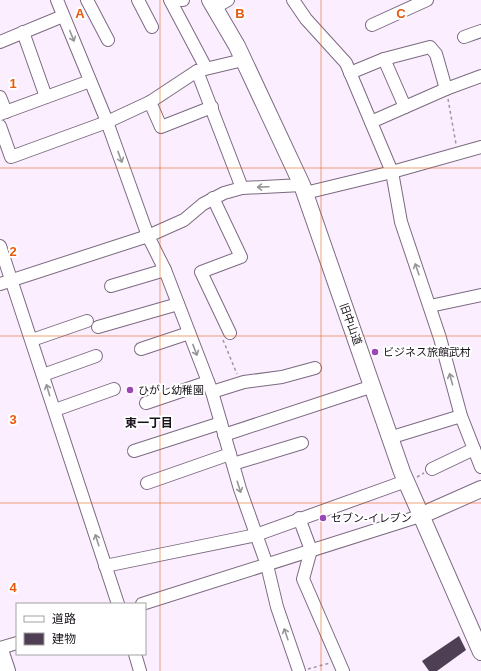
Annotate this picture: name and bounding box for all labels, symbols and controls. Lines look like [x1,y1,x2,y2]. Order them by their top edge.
text: A [75,6,85,21]
text: B [235,6,245,21]
text: C [396,6,406,21]
one-way arrow [68,30,76,42]
text: 1 [9,76,17,91]
one-way arrow [116,150,124,162]
one-way arrow [257,183,270,190]
text: 2 [9,244,17,259]
one-way arrow [413,263,420,276]
street label: 旧中山道 [338,301,364,347]
one-way arrow [192,343,200,355]
place label: ビジネス旅館武村 [383,346,471,358]
marker: ビジネス旅館武村 [370,347,380,357]
one-way arrow [447,372,455,385]
one-way arrow [44,384,51,397]
place label: ひがし幼稚園 [138,384,204,396]
marker: ひがし幼稚園 [125,385,135,395]
text: 3 [9,412,17,427]
district label: 東一丁目 [125,416,173,430]
one-way arrow [236,480,243,493]
place label: セブン-イレブン [331,512,412,524]
marker: セブン-イレブン [318,513,328,523]
one-way arrow [93,534,100,547]
text: 4 [9,580,17,595]
legend [16,603,146,655]
text: 道路 [52,612,76,626]
one-way arrow [282,629,290,641]
text: 建物 [52,632,76,646]

